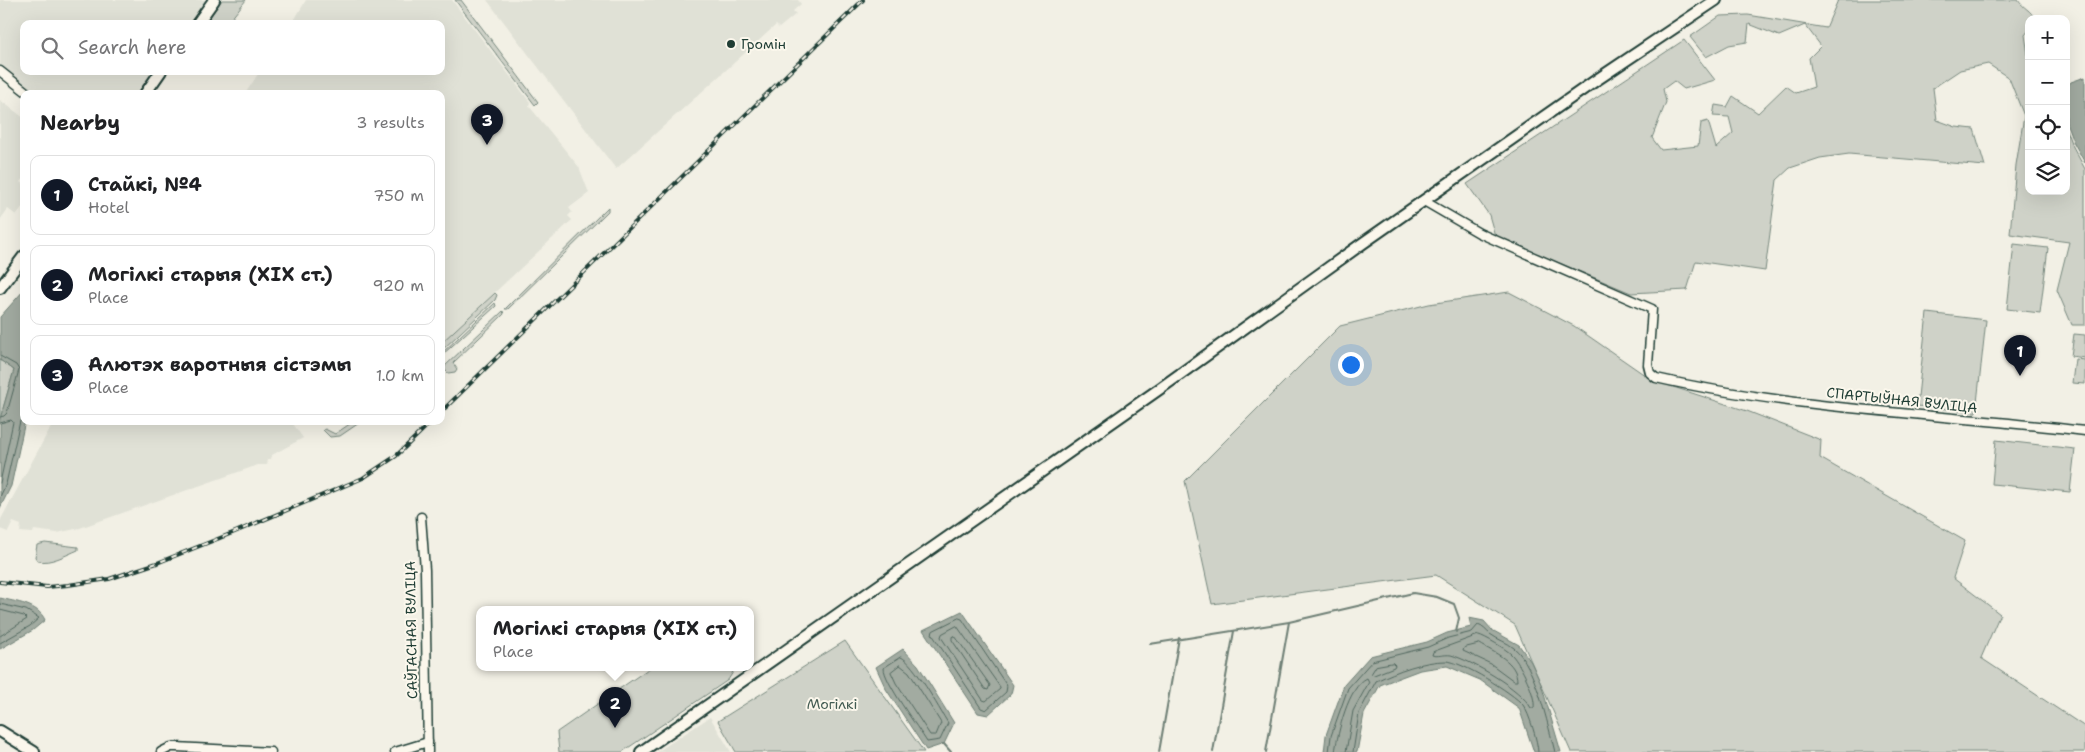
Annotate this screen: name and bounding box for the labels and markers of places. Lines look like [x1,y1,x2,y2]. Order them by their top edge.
place label: Громін [741,35,786,53]
marker: Громін [725,38,737,50]
pin: 3 [471,104,503,145]
pin: 1 [2004,335,2036,376]
pin: 2 [599,687,631,728]

